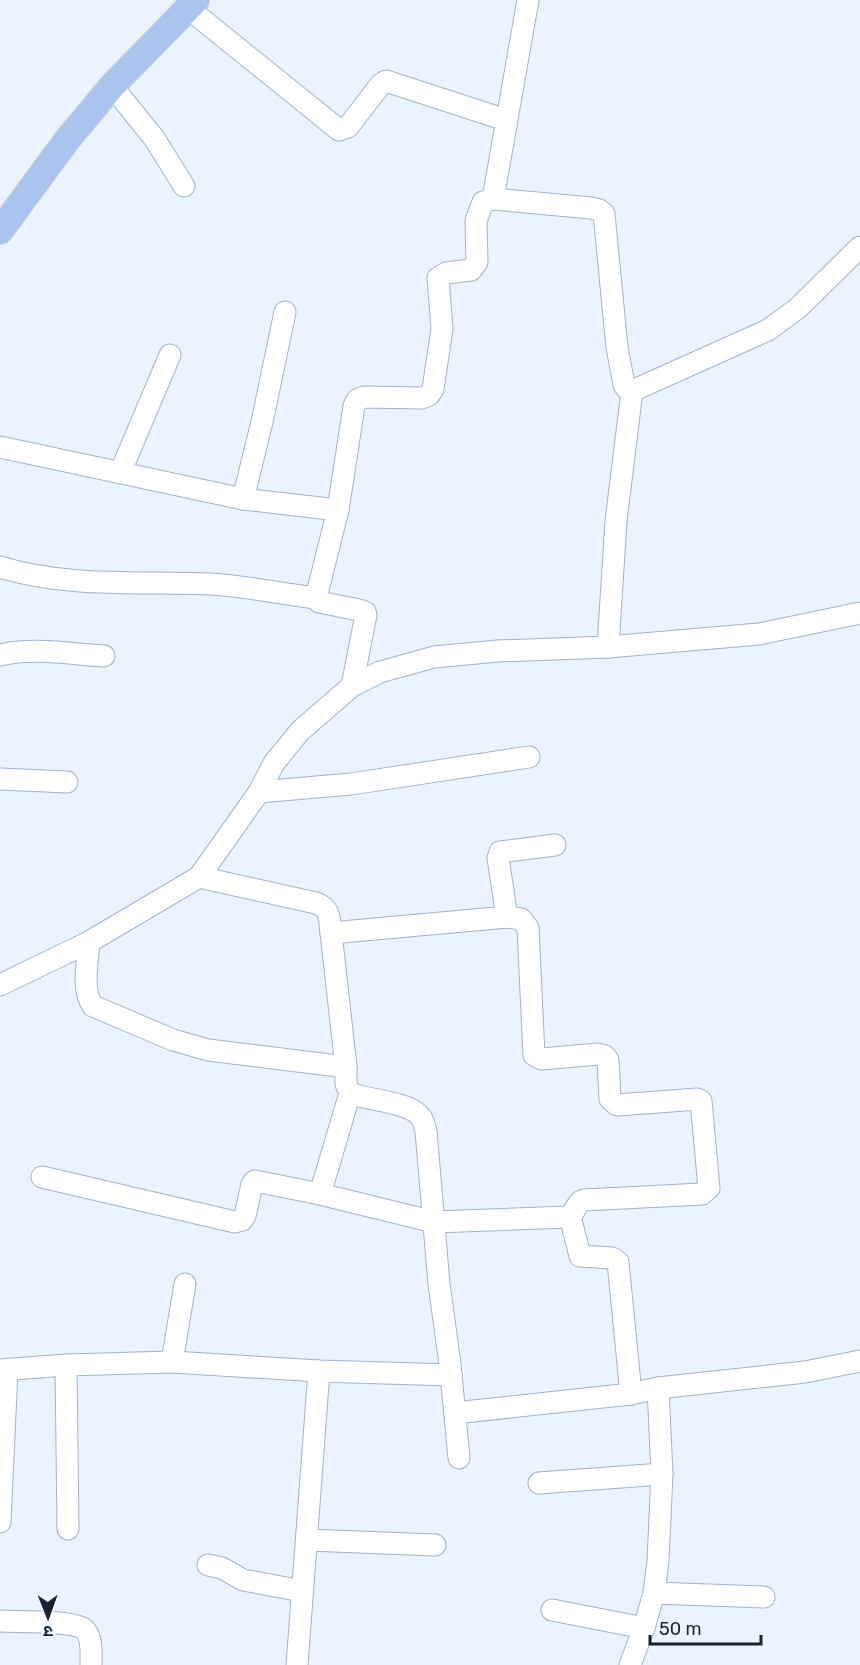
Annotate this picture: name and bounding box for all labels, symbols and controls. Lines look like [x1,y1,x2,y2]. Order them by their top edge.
north arrow [18,1587,78,1647]
scale bar [650,1608,761,1646]
text: 50 m [659,1618,702,1640]
text: उ [43,1622,53,1641]

